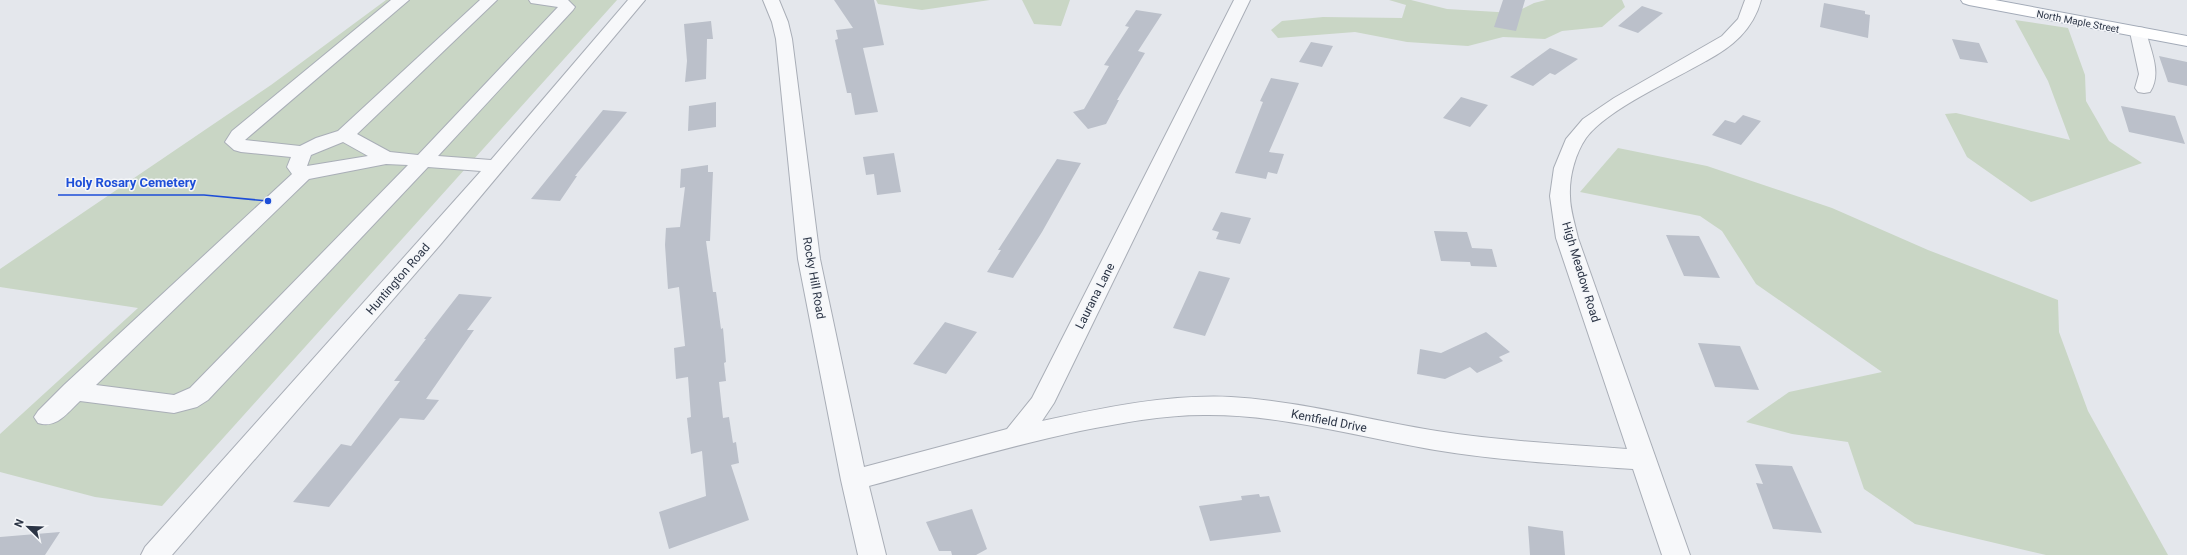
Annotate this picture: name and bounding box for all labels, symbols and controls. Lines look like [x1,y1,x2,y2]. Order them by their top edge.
street label: North Maple Street [2036,8,2120,35]
callout: Holy Rosary Cemetery [58,170,204,195]
text: Holy Rosary Cemetery [66,175,197,190]
street label: High Meadow Road [1559,220,1603,324]
street label: Rocky Hill Road [800,236,828,320]
street label: Huntington Road [363,241,433,317]
street label: Laurana Lane [1072,261,1118,331]
street label: Kentfield Drive [1290,407,1368,435]
north arrow [8,507,48,547]
text: N [12,517,27,529]

